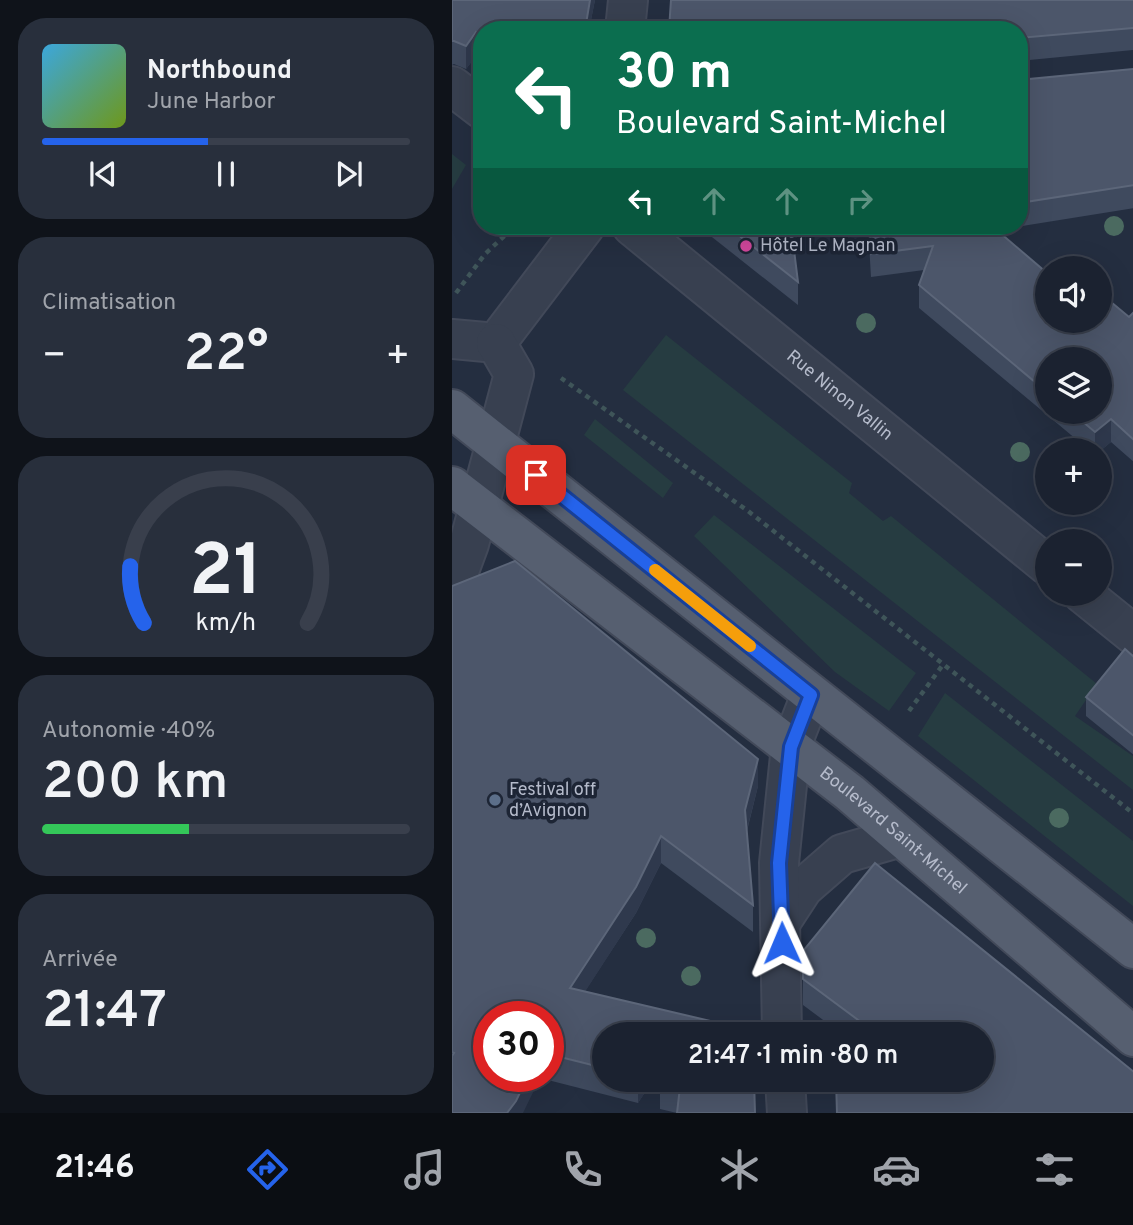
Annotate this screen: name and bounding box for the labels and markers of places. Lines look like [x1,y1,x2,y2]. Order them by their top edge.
place label: Hôtel Le Magnan [760,235,896,258]
marker: Hôtel Le Magnan [738,238,754,254]
pin [506,445,566,505]
place label: Festival off d’Avignon [509,779,596,823]
marker: Festival off d’Avignon [487,792,503,808]

